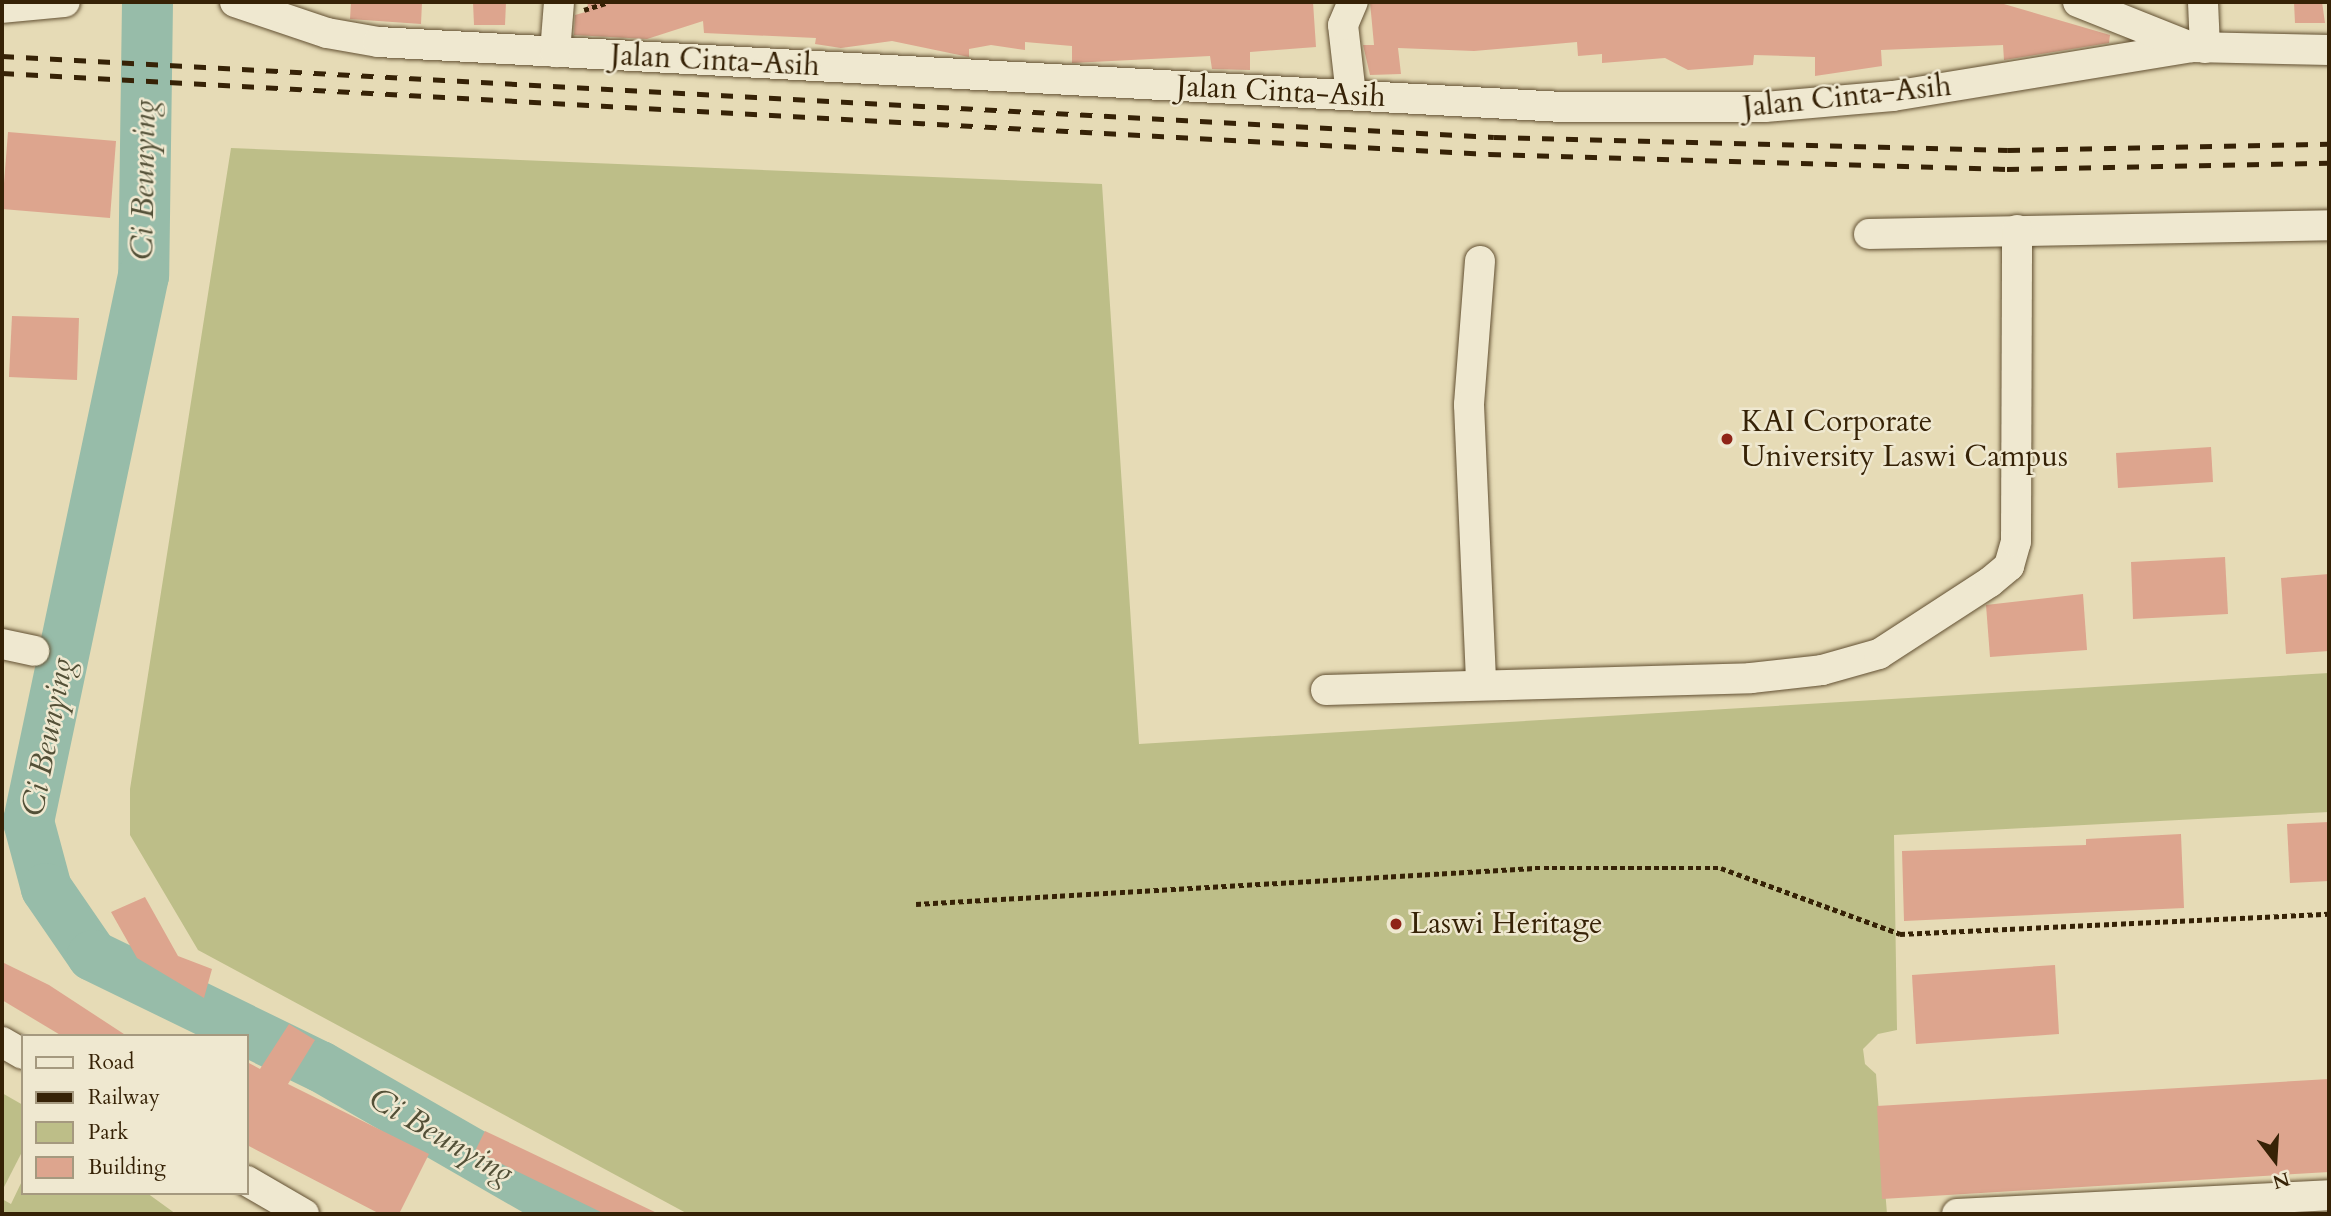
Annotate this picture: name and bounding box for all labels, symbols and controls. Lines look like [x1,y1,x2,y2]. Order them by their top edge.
street label: Jalan Cinta-Asih [610,38,820,84]
street label: Jalan Cinta-Asih [1741,68,1953,126]
street label: Jalan Cinta-Asih [1176,69,1386,115]
water label: Ci Beunying [123,99,165,261]
place label: KAI Corporate University Laswi Campus [1741,404,2068,474]
marker: KAI Corporate University Laswi Campus [1719,431,1735,447]
water label: Ci Beunying [14,655,82,819]
place label: Laswi Heritage [1410,906,1603,942]
marker: Laswi Heritage [1388,916,1404,932]
legend [21,1034,248,1195]
text: Road [88,1048,134,1077]
water label: Ci Beunying [362,1079,520,1193]
text: Railway [88,1083,160,1112]
text: Park [88,1118,128,1147]
north arrow [2240,1125,2310,1195]
text: Building [88,1153,166,1182]
text: N [2269,1165,2293,1195]

